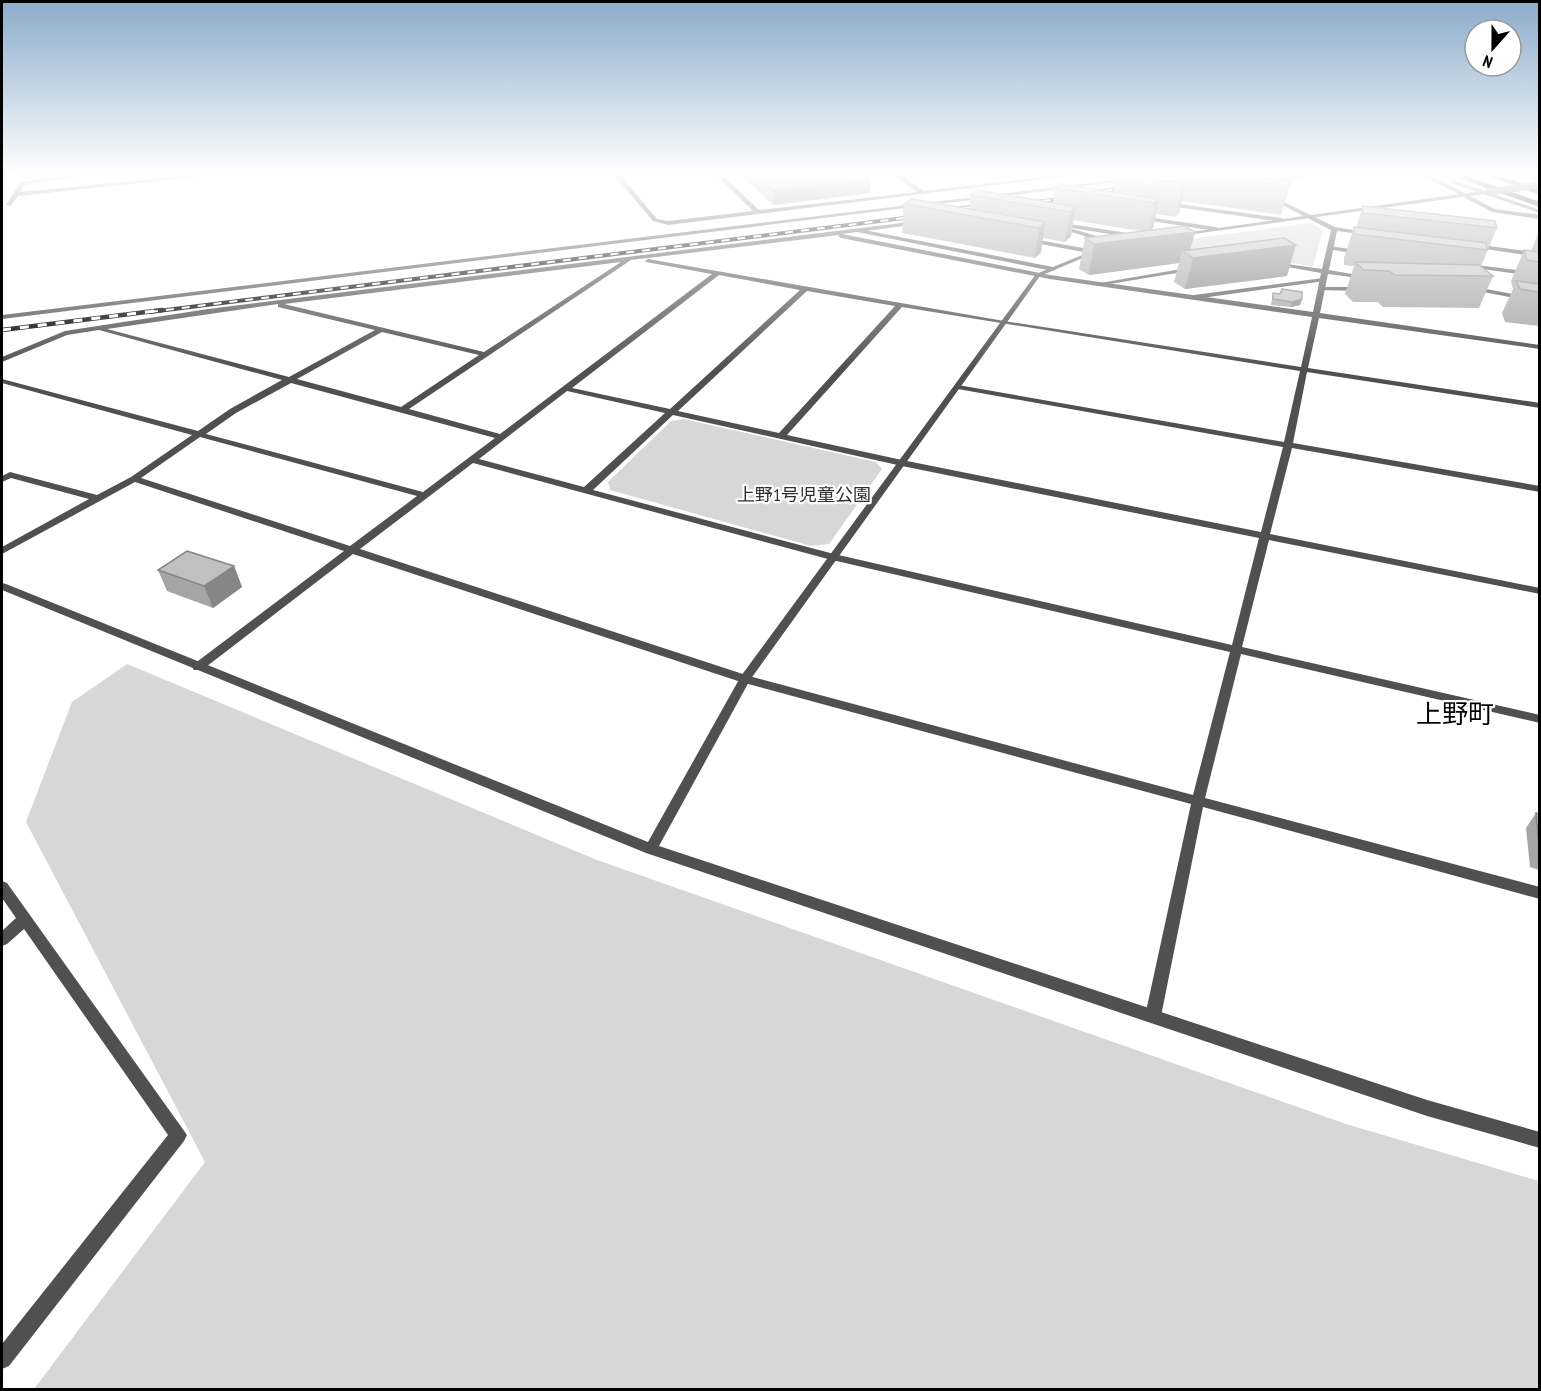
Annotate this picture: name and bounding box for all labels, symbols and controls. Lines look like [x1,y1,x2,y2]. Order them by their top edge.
north arrow [1463,18,1523,78]
text: N [1480,51,1495,73]
park label: 上野1号児童公園 [737,483,871,506]
district label: 上野町 [1416,697,1494,730]

